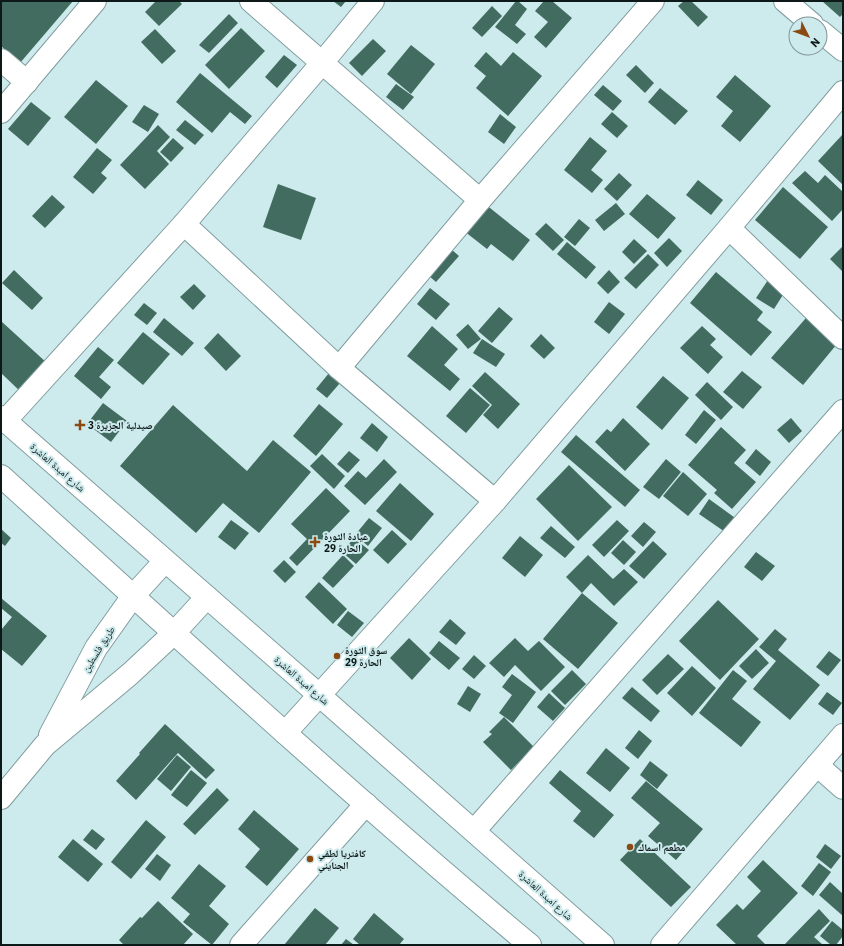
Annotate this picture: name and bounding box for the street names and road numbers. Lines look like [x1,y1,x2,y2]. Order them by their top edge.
street label: شارع امبدة العاشرة [28,440,88,495]
street label: طريق فلسطين [79,623,118,675]
street label: شارع امبدة العاشرة [272,653,332,708]
street label: شارع امبدة العاشرة [516,868,576,923]

